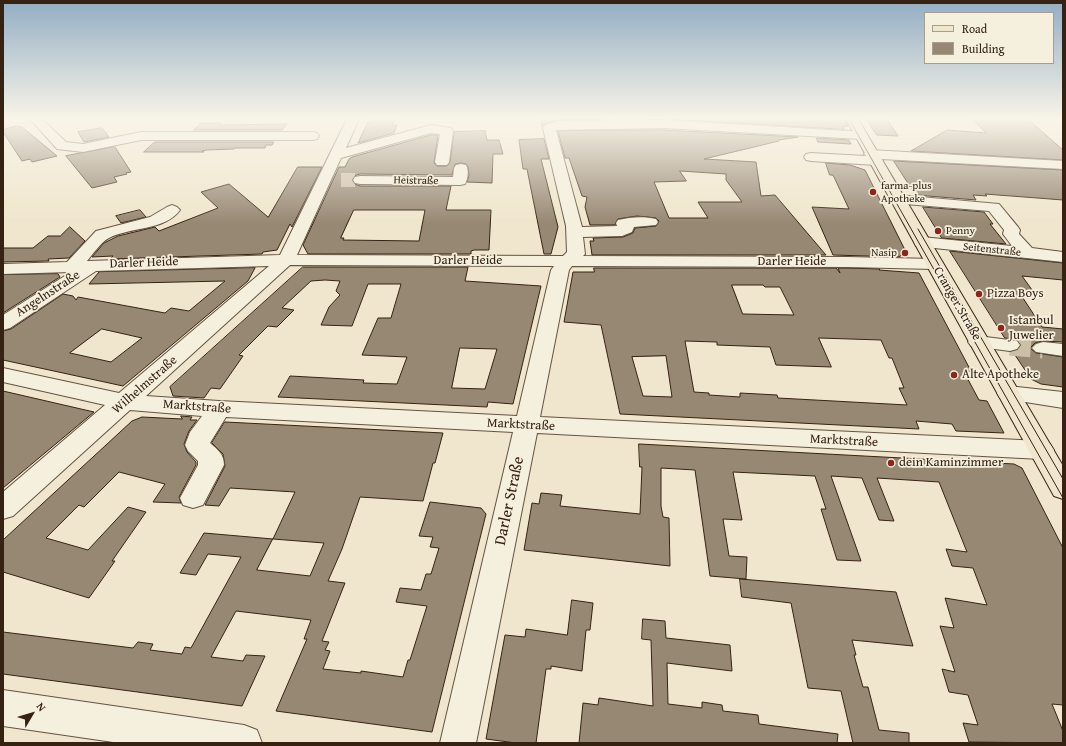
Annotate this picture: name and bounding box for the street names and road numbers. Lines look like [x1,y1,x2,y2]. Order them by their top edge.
street label: Heistraße [393,174,439,188]
street label: Seitenstraße [962,240,1022,260]
street label: Darler Heide [434,253,502,269]
street label: Darler Heide [109,254,179,272]
street label: Darler Heide [758,254,826,270]
street label: Cranger Straße [930,264,984,344]
street label: Angelnstraße [13,267,83,321]
street label: Wilhelmstraße [109,353,181,417]
street label: Marktstraße [162,397,232,417]
street label: Marktstraße [487,415,555,435]
street label: Marktstraße [810,431,878,451]
street label: Darler Straße [491,455,529,547]

